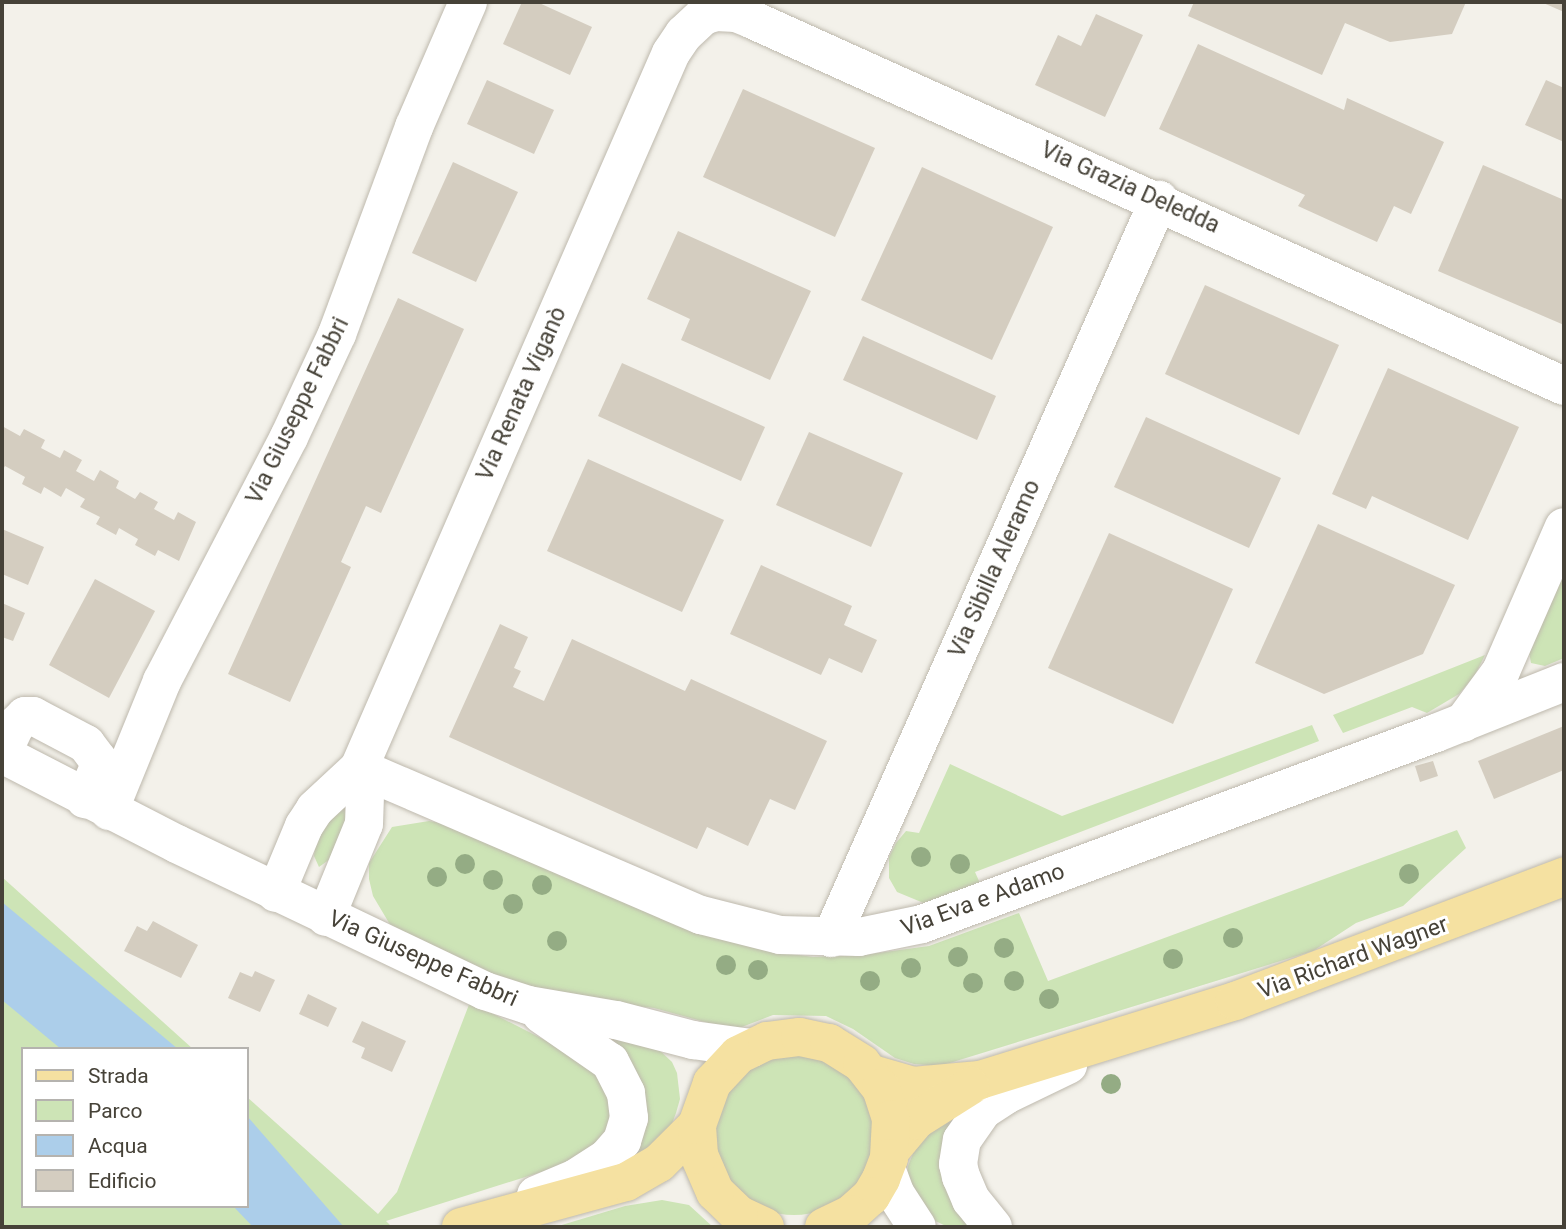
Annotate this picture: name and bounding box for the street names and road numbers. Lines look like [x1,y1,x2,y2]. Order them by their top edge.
street label: Via Grazia Deledda [1036,136,1224,240]
street label: Via Renata Viganò [471,303,573,485]
street label: Via Giuseppe Fabbri [241,313,355,509]
street label: Via Sibilla Aleramo [943,476,1047,662]
street label: Via Eva e Adamo [897,858,1069,942]
street label: Via Giuseppe Fabbri [324,905,522,1013]
street label: Via Richard Wagner [1254,911,1452,1005]

